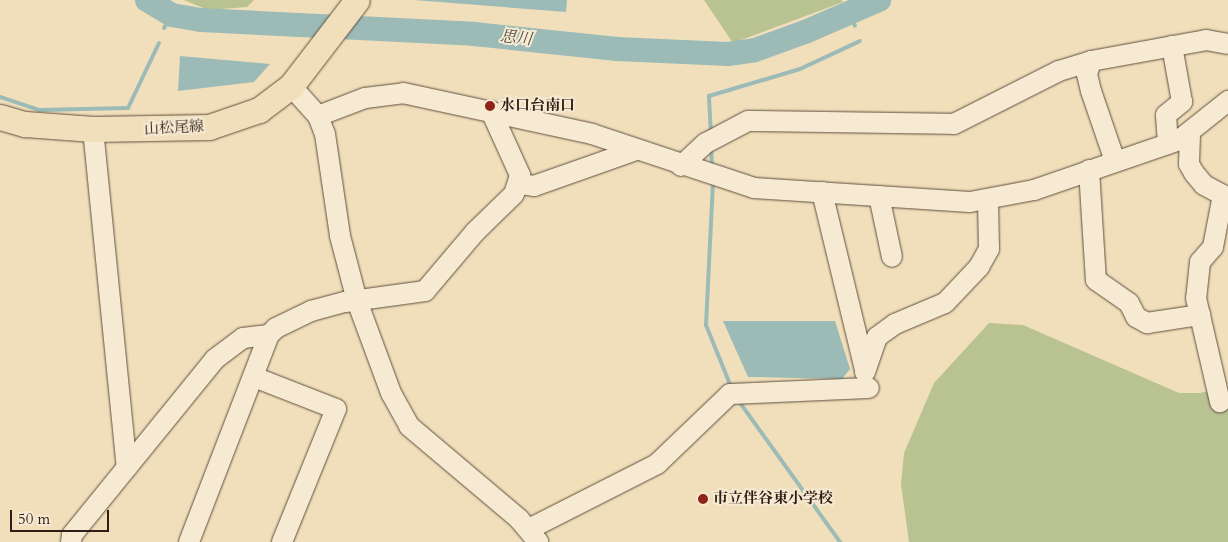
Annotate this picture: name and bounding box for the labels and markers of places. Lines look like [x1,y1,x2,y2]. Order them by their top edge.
place label: 水口台南口 [500,97,575,115]
marker: 水口台南口 [484,100,496,112]
place label: 市立伴谷東小学校 [713,490,833,508]
marker: 市立伴谷東小学校 [697,493,709,505]

